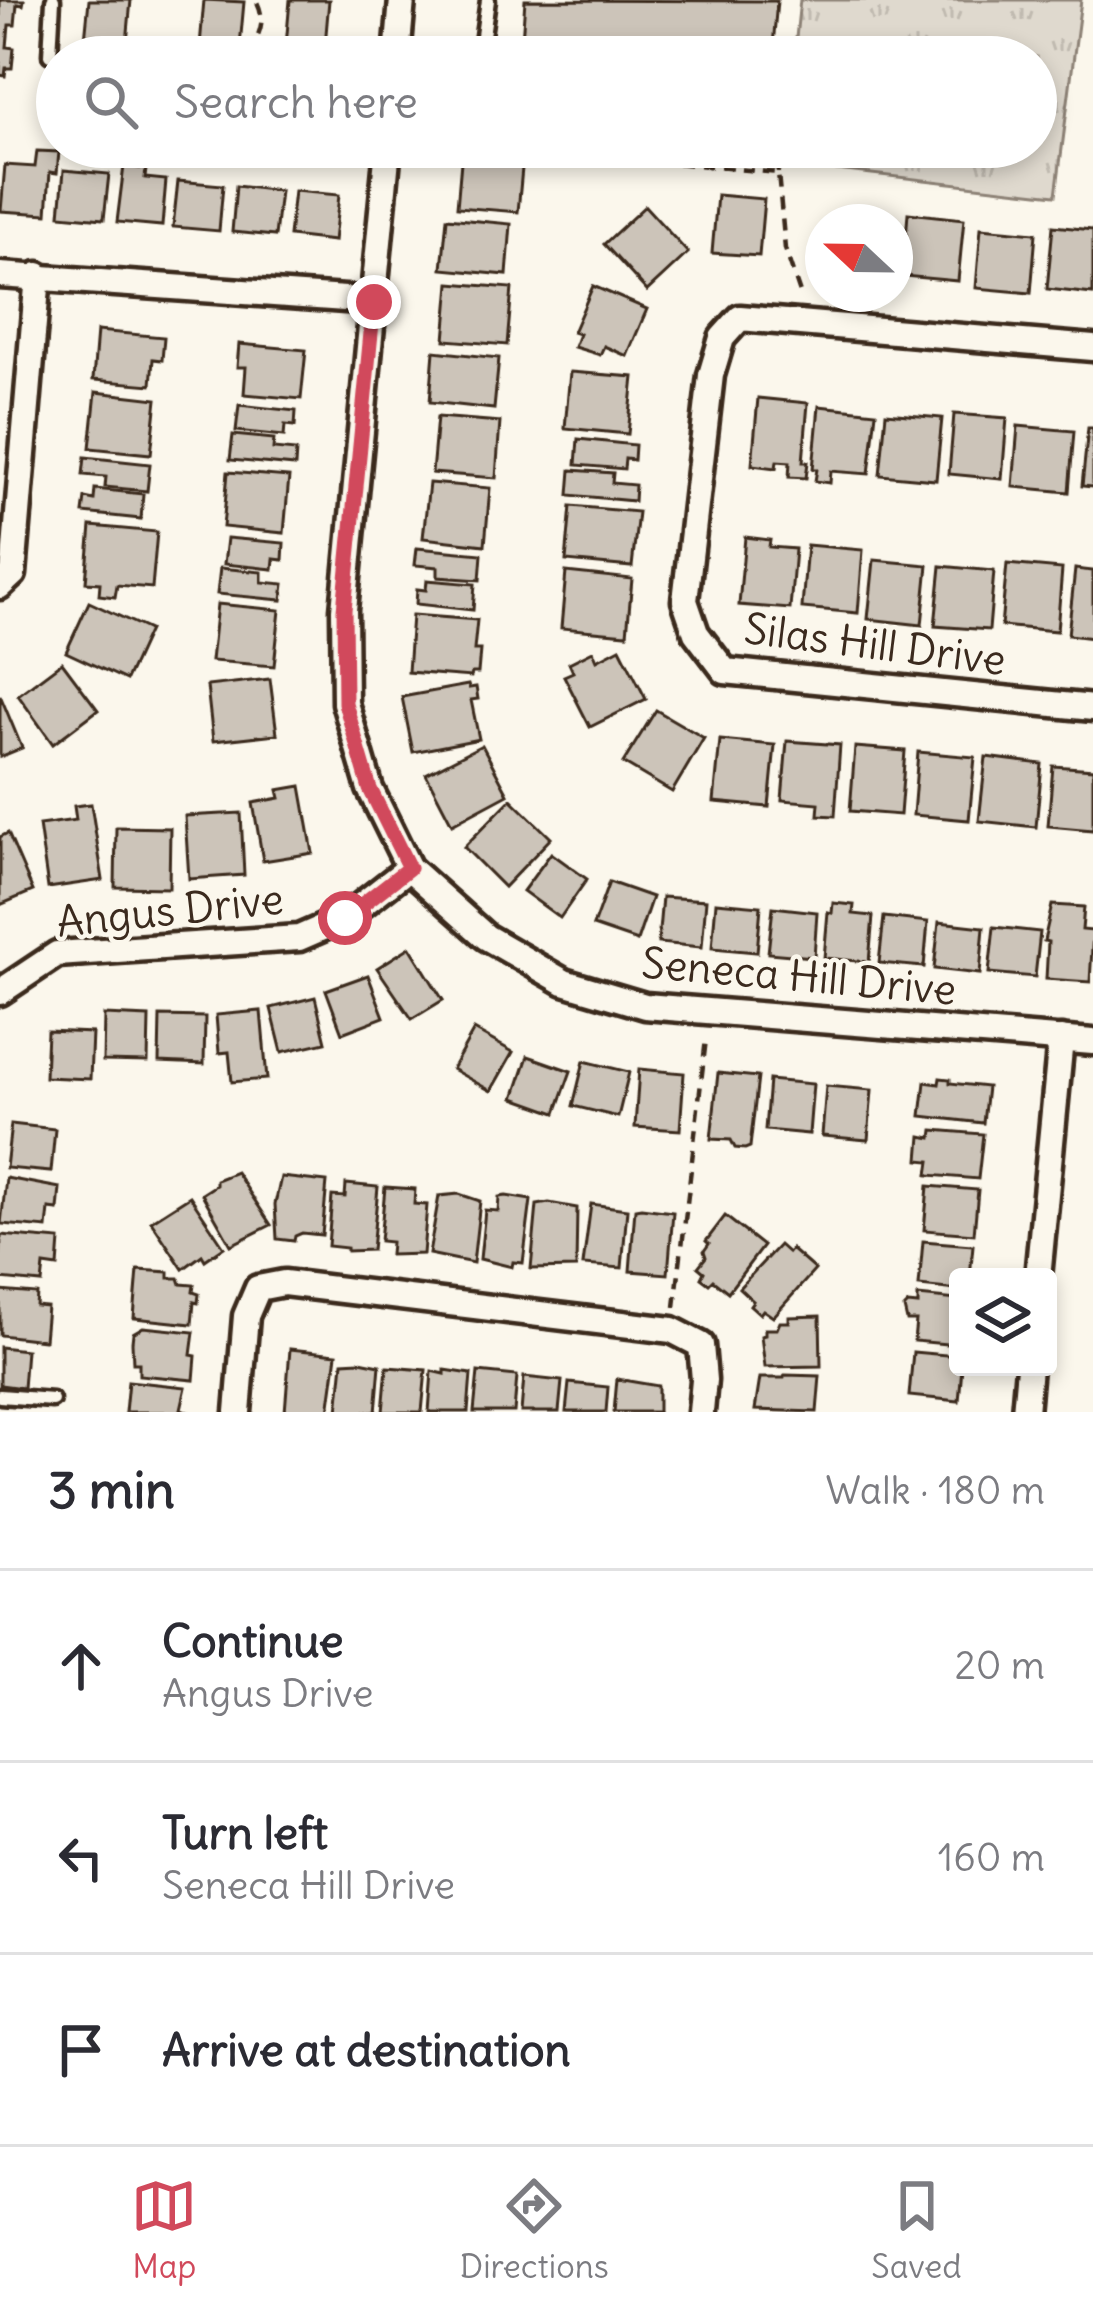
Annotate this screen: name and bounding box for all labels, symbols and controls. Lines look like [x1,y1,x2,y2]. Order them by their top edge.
search box [36,36,1057,168]
icon: search [78,69,144,135]
text: Search here [174,74,418,130]
north arrow [805,204,913,312]
route end [347,275,401,329]
street label: Silas Hill Drive [741,602,1009,686]
street label: Angus Drive [54,872,286,948]
route start [318,891,372,945]
street label: Seneca Hill Drive [639,936,959,1016]
map controls [949,1268,1057,1376]
button: layers [949,1268,1057,1376]
text: 3 min [48,1458,175,1522]
text: Walk · 180 m [826,1466,1045,1515]
text: Continue [162,1613,344,1669]
icon: ahead [48,1633,114,1699]
text: 20 m [954,1641,1045,1690]
text: Angus Drive [162,1669,373,1718]
text: Turn left [162,1805,328,1861]
icon: left [48,1825,114,1891]
text: 160 m [938,1833,1045,1882]
text: Seneca Hill Drive [162,1861,455,1910]
icon: arrive [48,2017,114,2083]
text: Arrive at destination [162,2022,571,2078]
tab: Map [131,2173,197,2287]
tab: Directions [460,2173,609,2287]
tab: Saved [871,2173,962,2287]

